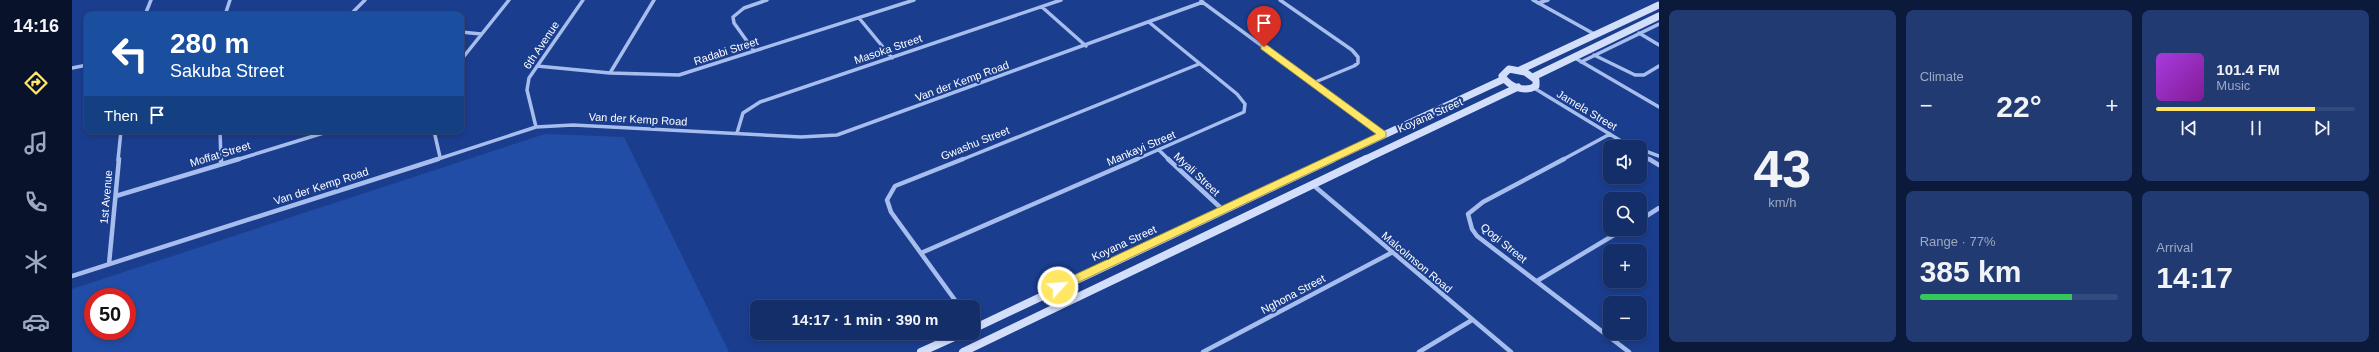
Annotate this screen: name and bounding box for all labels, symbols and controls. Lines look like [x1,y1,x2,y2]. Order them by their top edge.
pin [1247,6,1281,47]
icon: arrive [1253,12,1275,34]
text: 14:16 [13,16,59,36]
street label: 6th Avenue [521,19,561,71]
icon: left [104,28,156,80]
text: 280 m [170,28,249,59]
street label: Masoka Street [853,32,923,66]
street label: Radabi Street [692,35,760,67]
street label: Van der Kemp Road [913,58,1011,104]
text: Sakuba Street [170,61,284,81]
text: 101.4 FM [2216,61,2280,78]
icon: directions [22,69,50,97]
text: Climate [1920,69,1964,84]
text: Music [2216,78,2250,93]
street label: Jamela Street [1555,87,1619,133]
text: 22° [1996,90,2042,123]
text: − [1920,93,1933,118]
text: + [2105,93,2118,118]
street label: Koyana Street [1396,95,1464,135]
icon: arrive [146,104,168,126]
text: Then [104,107,138,124]
street label: Van der Kemp Road [588,110,688,128]
icon: previous [2178,117,2200,139]
icon: pause [2245,117,2267,139]
icon: next [2311,117,2333,139]
street label: Gwashu Street [939,124,1011,162]
street label: Mankayi Street [1105,128,1177,168]
icon: music [22,129,50,157]
street label: Moffat Street [188,139,252,169]
map controls [1603,140,1647,340]
button: sound [1603,140,1647,184]
text: 43 [1753,140,1811,198]
street label: Myali Street [1172,150,1222,198]
street label: Van der Kemp Road [272,165,370,207]
street label: 1st Avenue [98,169,114,225]
icon: phone [22,188,50,216]
button: search [1603,192,1647,236]
text: km/h [1768,195,1796,210]
street label: Qogi Street [1479,221,1529,265]
street label: Koyana Street [1090,223,1158,263]
street label: Malcolmson Road [1379,229,1455,295]
text: Range · 77% [1920,234,1996,249]
text: Arrival [2156,240,2193,255]
button: + [1603,244,1647,288]
icon: climate [22,248,50,276]
text: 385 km [1920,255,2021,288]
text: 14:17 [2156,261,2233,294]
position arrow [1037,266,1079,308]
street label: Nghona Street [1259,272,1327,316]
speed limit sign: 50 [84,288,136,340]
button: − [1603,296,1647,340]
icon: car [22,308,50,336]
text: 14:17 · 1 min · 390 m [792,311,938,328]

